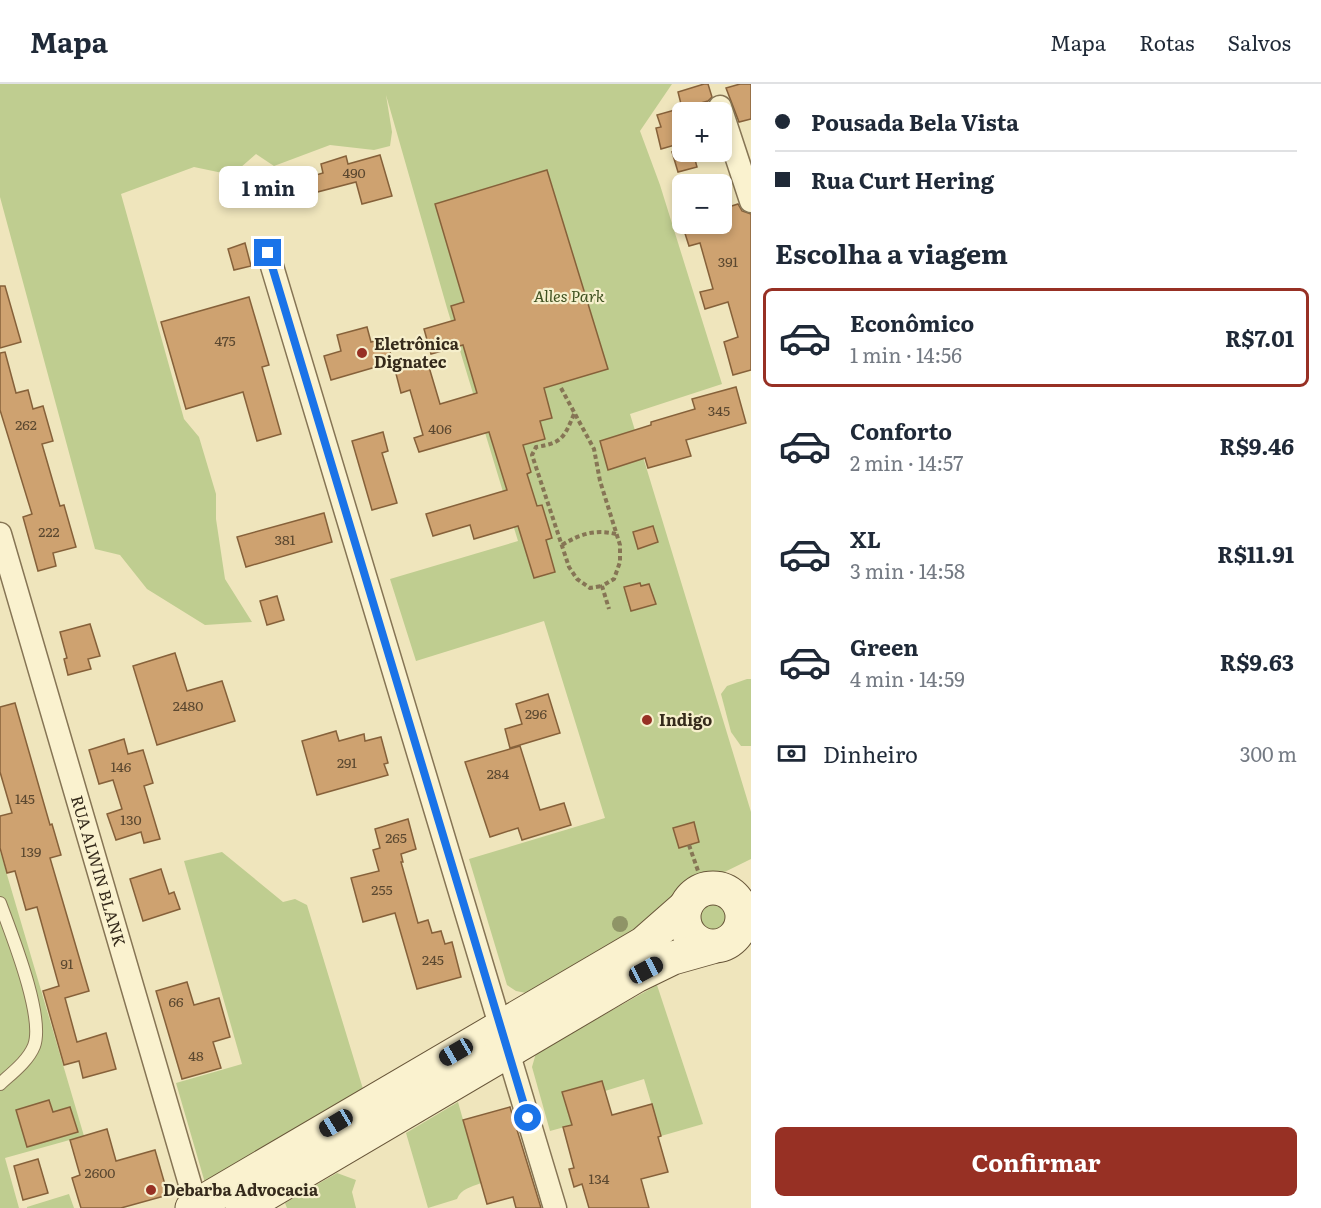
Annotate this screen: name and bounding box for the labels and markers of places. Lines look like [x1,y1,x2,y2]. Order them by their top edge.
place label: Eletrônica Dignatec [374,331,460,373]
marker: Eletrônica Dignatec [355,346,369,360]
place label: Indigo [659,707,712,731]
marker: Indigo [640,713,654,727]
place label: Debarba Advocacia [163,1177,319,1201]
marker: Debarba Advocacia [144,1183,158,1197]

